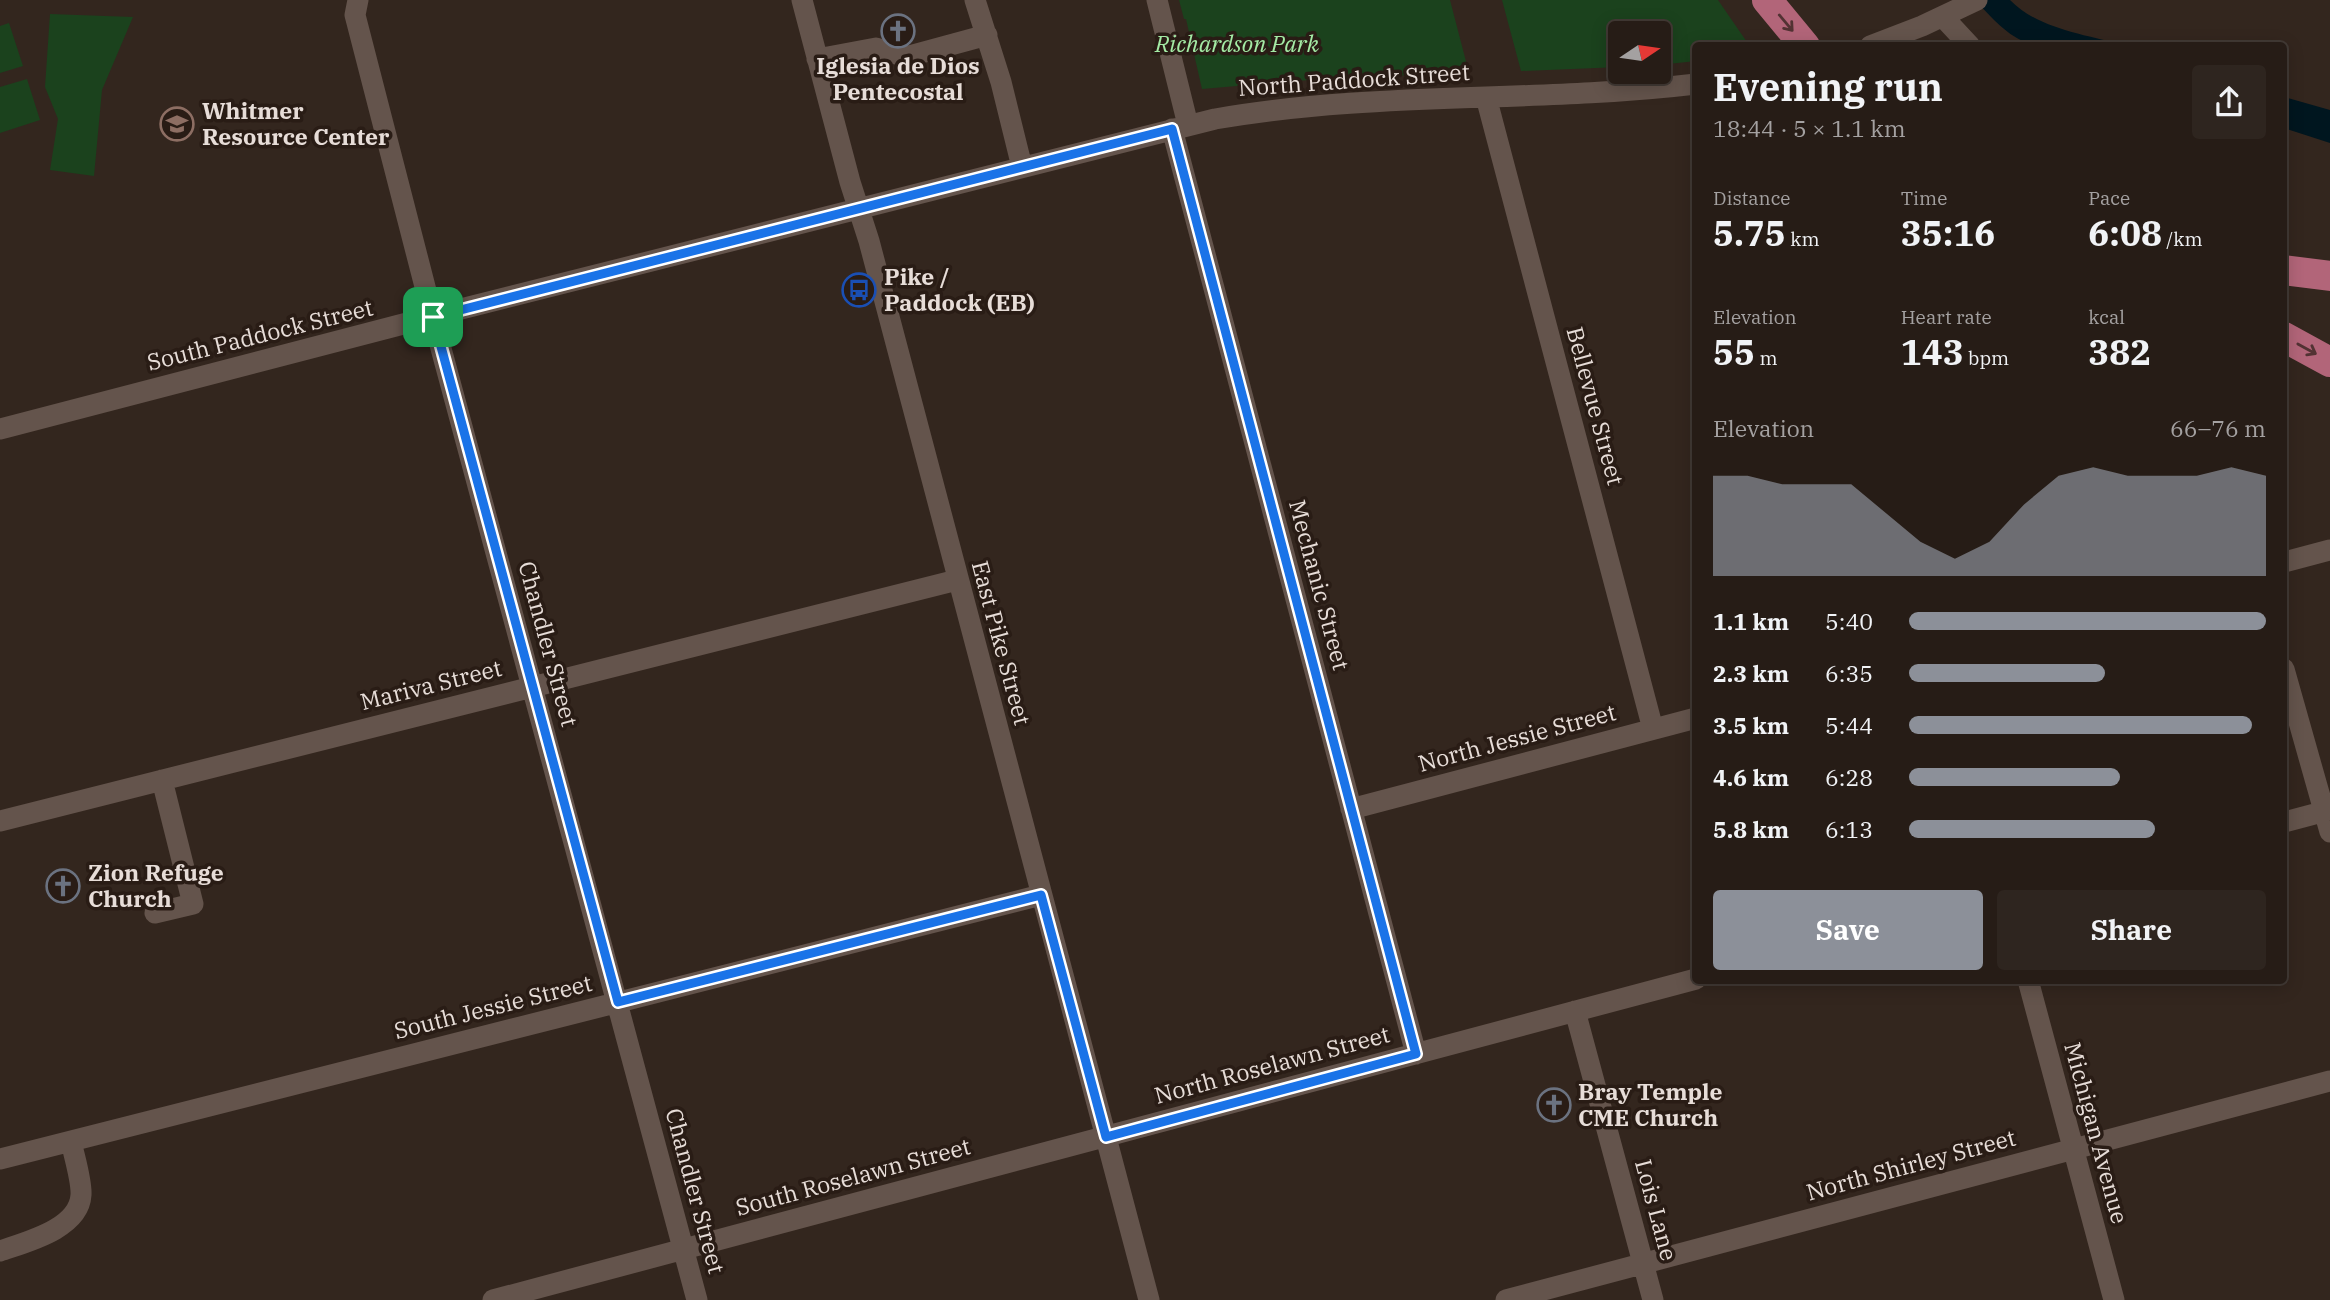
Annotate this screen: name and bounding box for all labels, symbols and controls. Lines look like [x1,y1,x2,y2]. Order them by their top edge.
church icon: Iglesia de Dios Pentecostal [879,12,917,50]
one-way arrow [1777,14,1793,32]
north arrow [1608,21,1671,84]
map controls [1608,21,1671,84]
park label: Richardson Park [1154,28,1320,58]
place label: Iglesia de Dios Pentecostal [816,50,980,106]
street label: North Paddock Street [1237,56,1471,102]
text: Evening run [1713,62,1943,111]
button: share [2192,65,2266,139]
place label: Whitmer Resource Center [202,95,390,151]
school or university icon: Whitmer Resource Center [158,105,196,143]
text: 18:44 · 5 × 1.1 km [1713,113,1906,143]
text: Distance [1713,186,1791,210]
text: Time [1901,186,1947,210]
text: Pace [2088,186,2130,210]
text: 5.75 [1713,210,1786,256]
text: 35:16 [1901,210,1995,256]
text: 6:08 [2088,210,2162,256]
text: km [1786,227,1820,251]
text: /km [2162,227,2203,251]
place label: Pike / Paddock (EB) [884,261,1035,317]
bus stop icon: Pike / Paddock (EB) [840,271,878,309]
pin [403,287,463,347]
street label: South Paddock Street [144,291,376,377]
icon: arrive [414,298,452,336]
text: Elevation [1713,305,1797,329]
text: Heart rate [1901,305,1992,329]
text: kcal [2088,305,2125,329]
street label: Bellevue Street [1560,323,1632,488]
text: 55 [1713,329,1755,375]
text: 143 [1901,329,1964,375]
text: 382 [2088,329,2151,375]
one-way arrow [2296,343,2317,356]
text: m [1755,346,1778,370]
text: bpm [1964,346,2009,370]
text: Elevation [1713,413,1814,443]
text: 66–76 m [2170,413,2266,443]
street label: Mechanic Street [1283,496,1357,673]
street label: East Pike Street [966,557,1038,728]
street label: Chandler Street [512,558,585,730]
text: 1.1 km [1713,606,1789,636]
text: 5:40 [1825,606,1873,636]
street label: Mariva Street [357,652,505,716]
text: 2.3 km [1713,658,1789,688]
text: 6:35 [1825,658,1873,688]
street label: North Jessie Street [1415,696,1619,778]
text: 3.5 km [1713,710,1789,740]
text: 5:44 [1825,710,1873,740]
text: 4.6 km [1713,762,1789,792]
text: 6:28 [1825,762,1873,792]
text: 5.8 km [1713,814,1789,844]
text: 6:13 [1825,814,1873,844]
place label: Zion Refuge Church [88,857,224,913]
church icon: Zion Refuge Church [44,867,82,905]
button: Save [1713,890,1983,970]
button: Share [1997,890,2266,970]
street label: South Jessie Street [391,967,595,1045]
street label: North Roselawn Street [1151,1018,1393,1110]
street label: Michigan Avenue [2058,1039,2136,1227]
place label: Bray Temple CME Church [1578,1076,1723,1132]
church icon: Bray Temple CME Church [1535,1086,1573,1124]
street label: Chandler Street [659,1105,732,1277]
street label: North Shirley Street [1803,1122,2019,1206]
street label: South Roselawn Street [732,1130,973,1222]
street label: Lois Lane [1629,1156,1685,1264]

